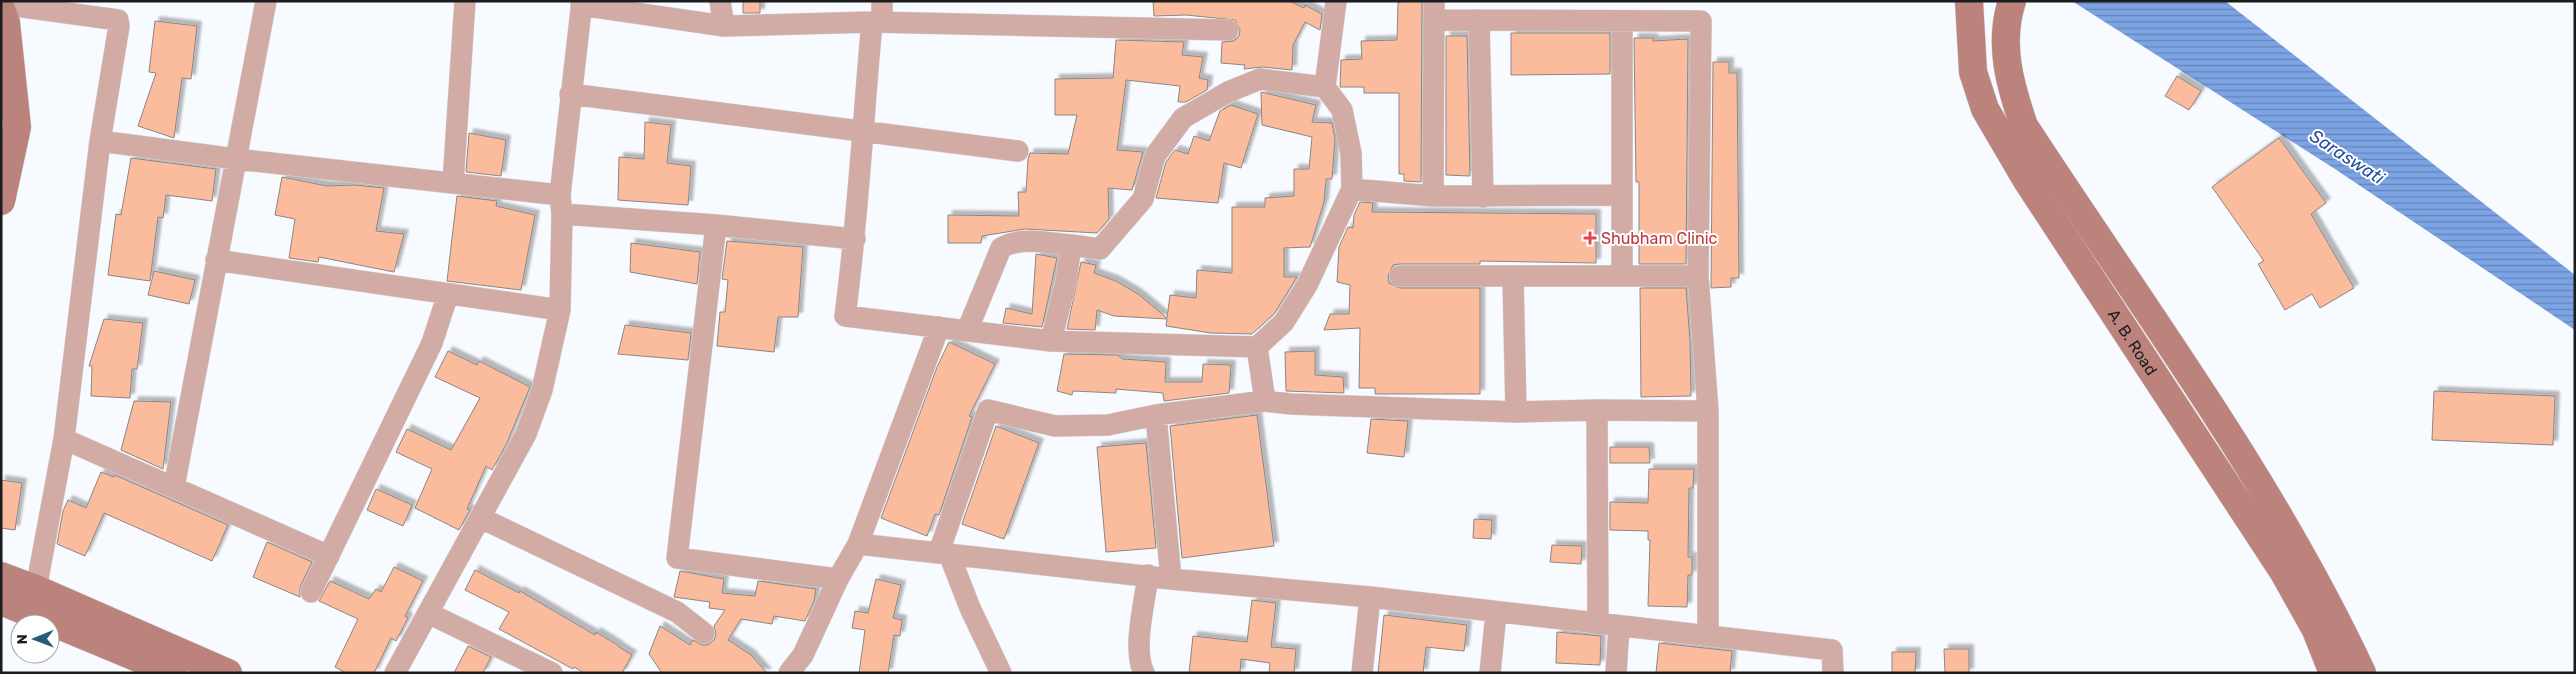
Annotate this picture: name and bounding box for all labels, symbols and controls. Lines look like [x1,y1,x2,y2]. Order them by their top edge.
water label: Saraswati [2306,125,2389,190]
place label: Shubham Clinic [1601,229,1718,248]
marker: Shubham Clinic [1583,231,1597,245]
street label: A. B. Road [2104,305,2161,379]
north arrow [10,614,60,664]
text: N [14,634,31,644]

